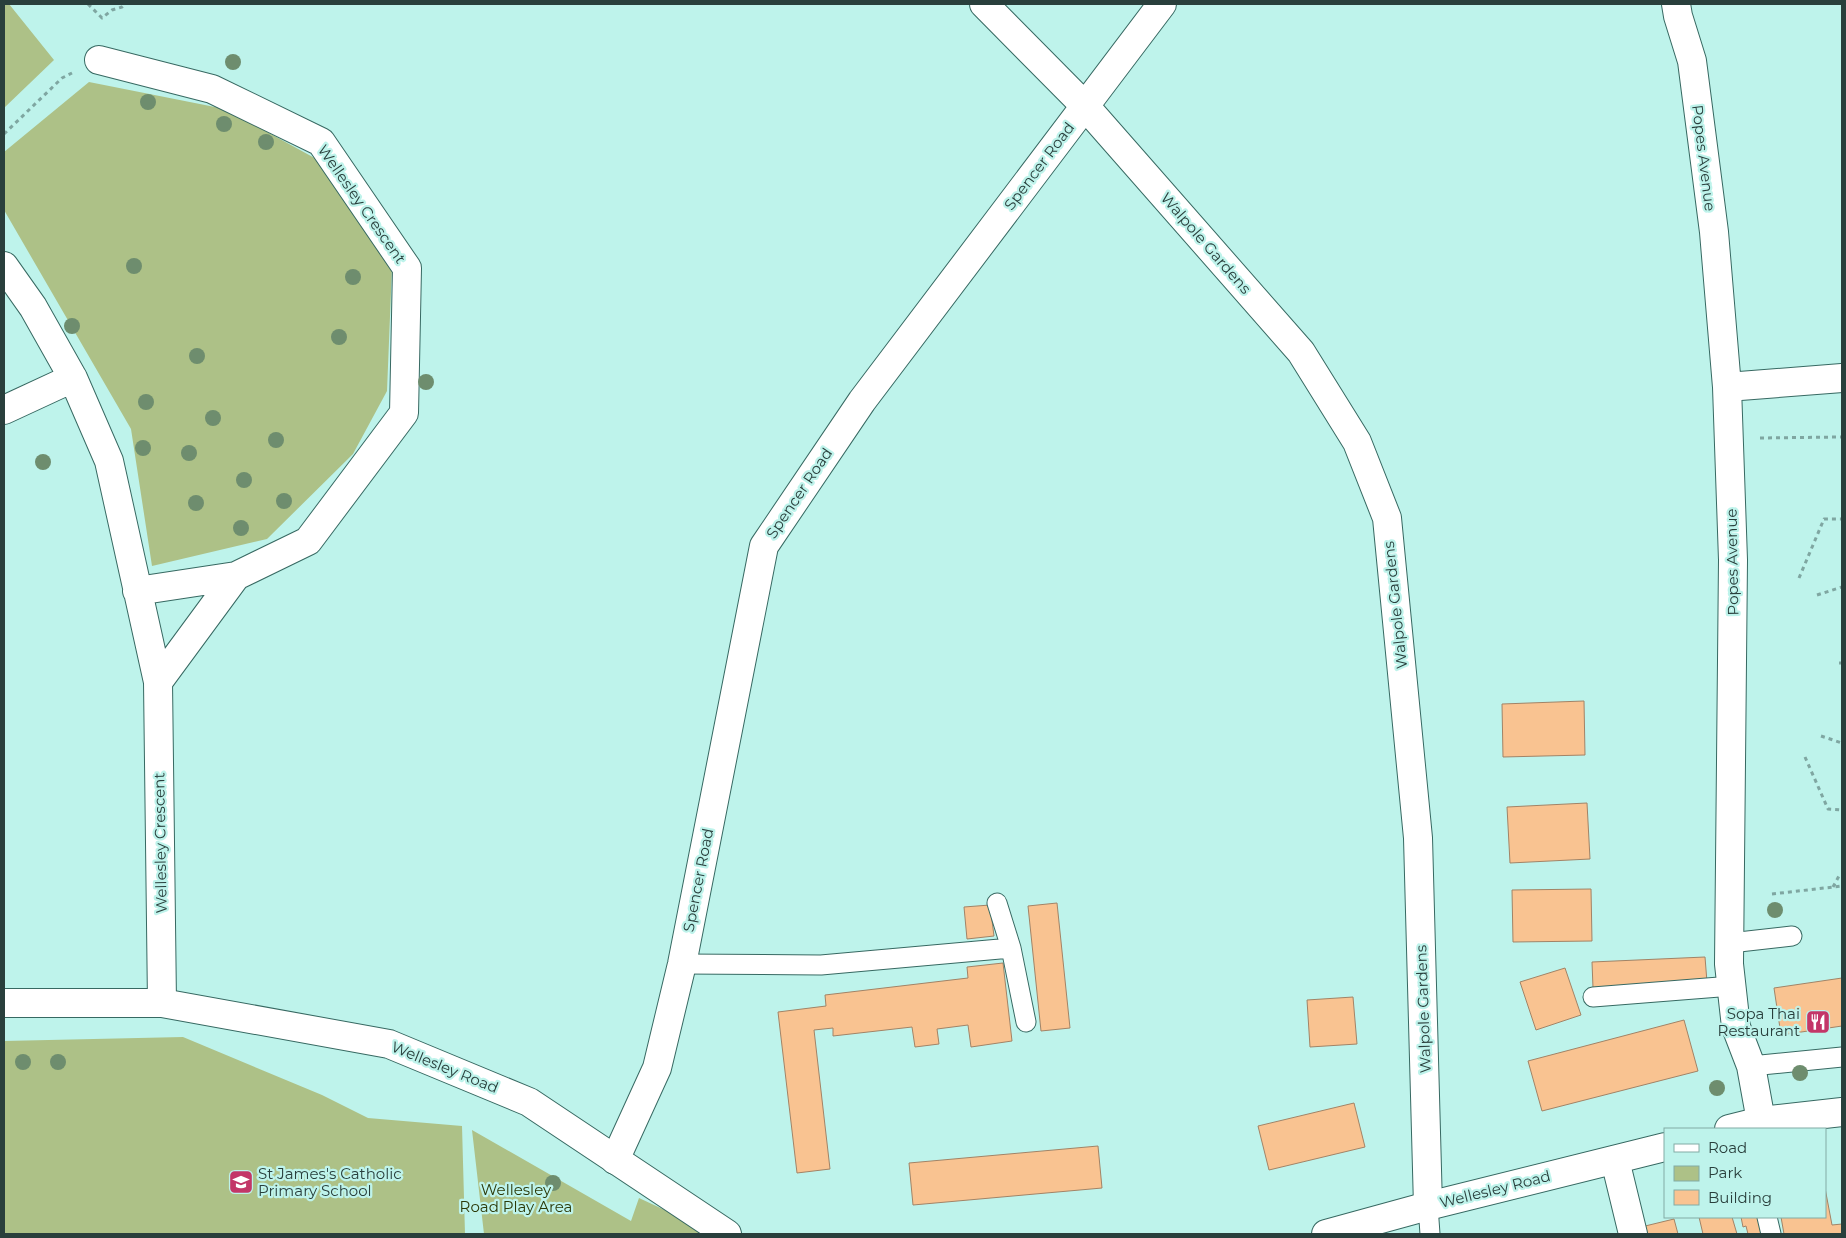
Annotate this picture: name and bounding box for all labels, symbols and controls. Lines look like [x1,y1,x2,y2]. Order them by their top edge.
street label: Popes Avenue [1688,104,1720,212]
street label: Spencer Road [1000,118,1078,214]
street label: Wellesley Crescent [314,141,410,267]
street label: Walpole Gardens [1157,188,1255,298]
street label: Spencer Road [762,444,836,542]
street label: Popes Avenue [1722,508,1742,616]
street label: Walpole Gardens [1379,540,1411,670]
street label: Wellesley Crescent [149,772,171,914]
street label: Spencer Road [679,827,717,933]
street label: Walpole Gardens [1411,945,1435,1073]
place label: Sopa Thai Restaurant [1718,1004,1800,1040]
restaurant icon: Sopa Thai Restaurant [1805,1009,1831,1035]
street label: Wellesley Road [389,1037,501,1097]
legend [1664,1128,1826,1218]
text: Road [1708,1138,1747,1157]
text: Park [1708,1163,1742,1182]
place label: St James's Catholic Primary School [258,1164,402,1200]
street label: Wellesley Road [1438,1166,1552,1212]
school or university icon: St James's Catholic Primary School [228,1169,254,1195]
park label: Wellesley Road Play Area [460,1180,572,1216]
text: Building [1708,1188,1772,1207]

